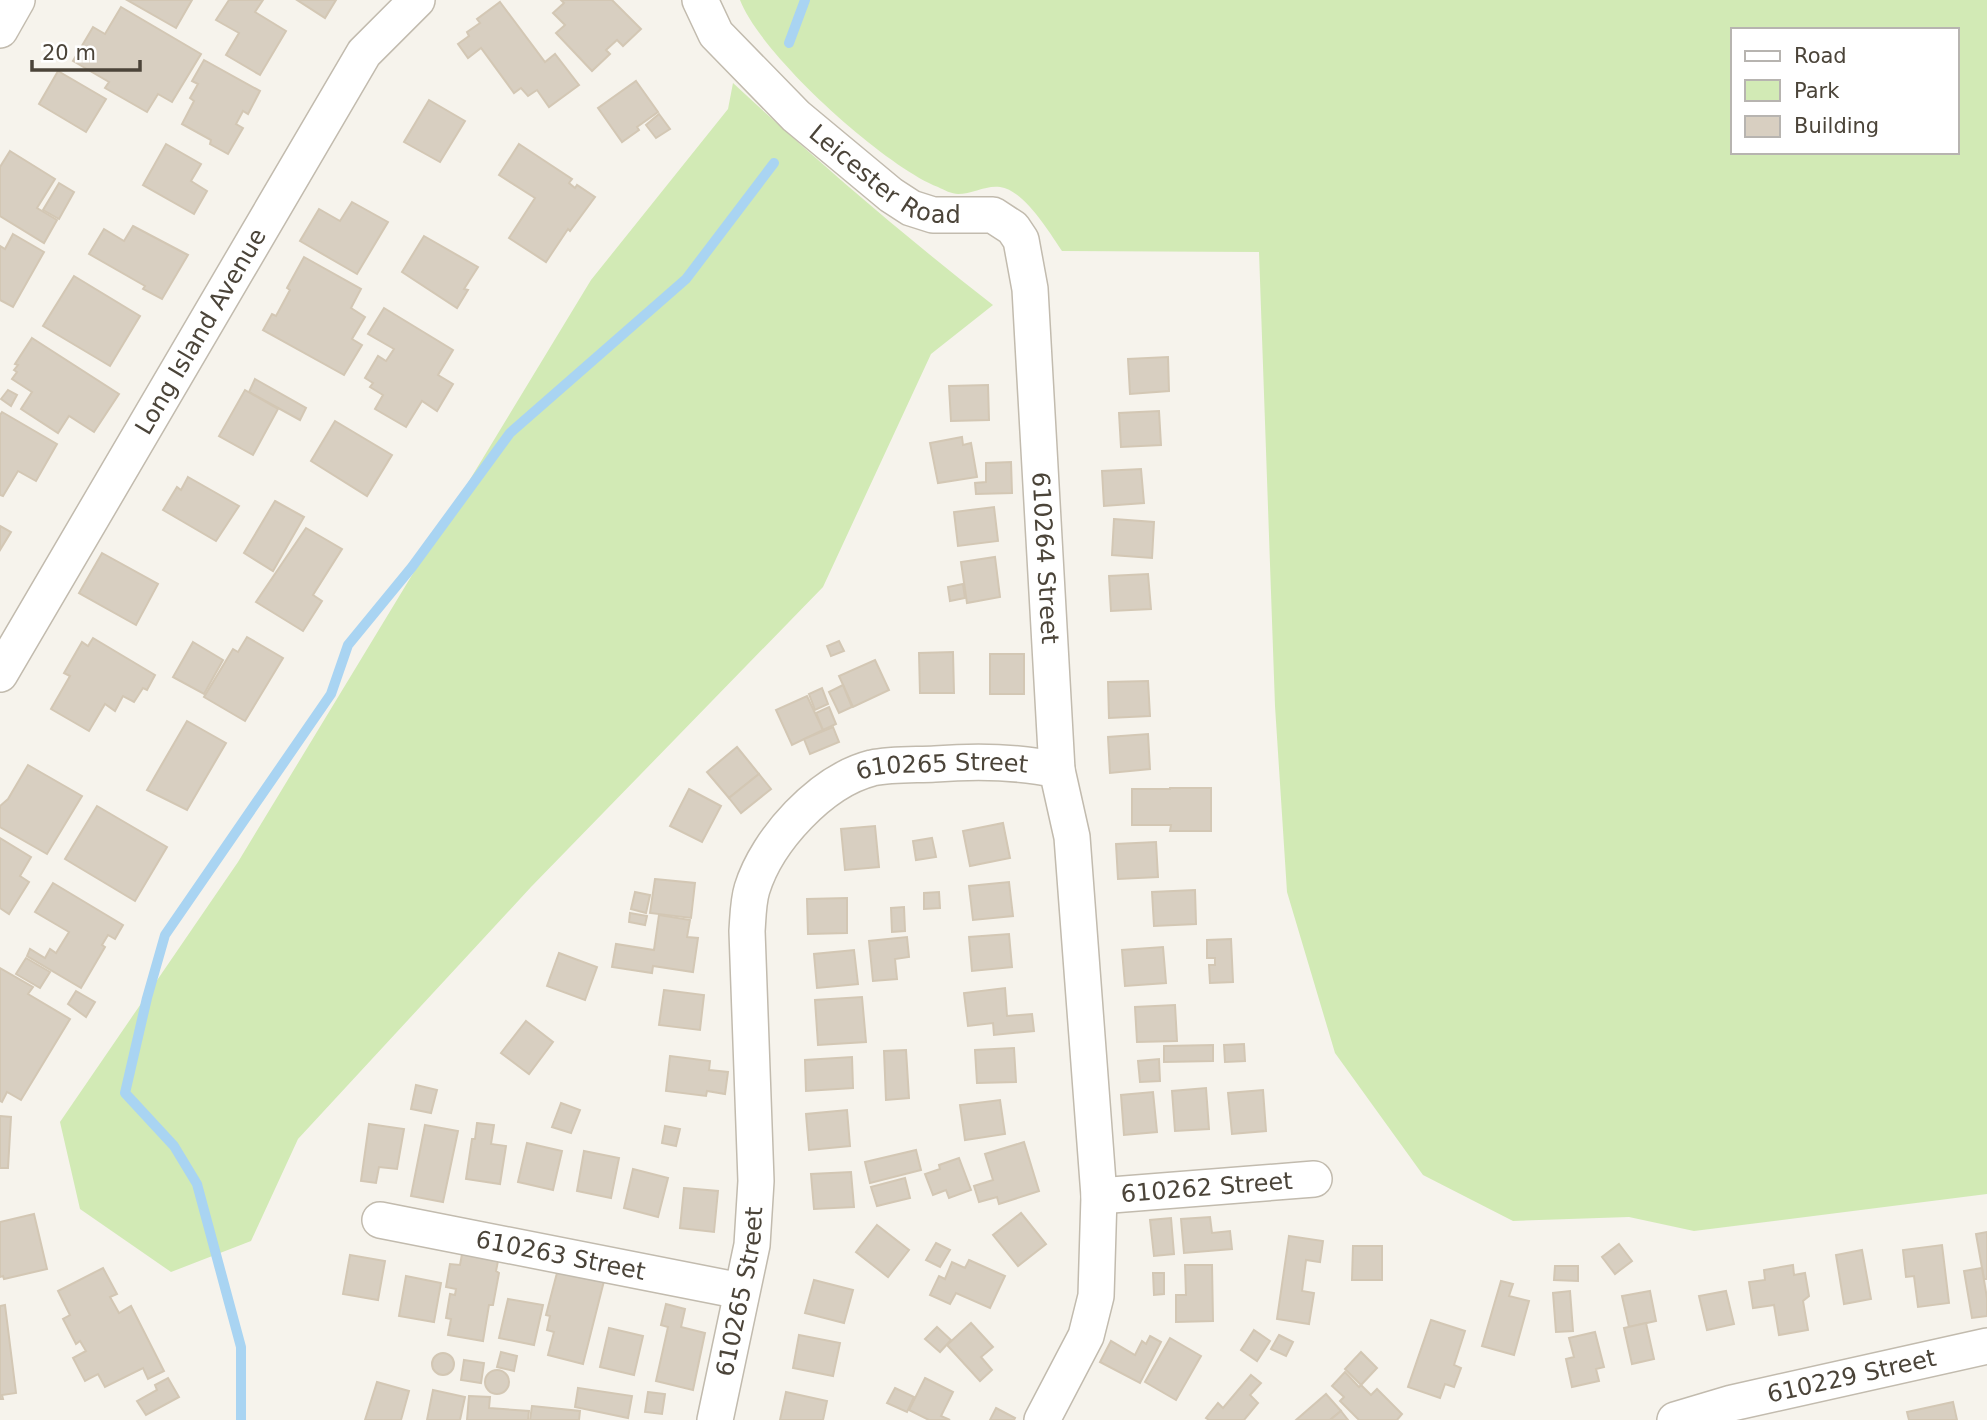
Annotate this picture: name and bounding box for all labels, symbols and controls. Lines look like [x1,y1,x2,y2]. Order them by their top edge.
scale bar [32,28,140,72]
legend [1731,28,1959,154]
text: 20 m [42,41,96,65]
text: Road [1794,44,1847,68]
text: Park [1794,79,1840,103]
text: Building [1794,114,1879,138]
street label: Leicester Road [804,119,961,229]
street label: Long Island Avenue [130,223,272,440]
street label: 610264 Street [1026,471,1064,645]
street label: 610265 Street [852,748,1029,786]
street label: 610262 Street [1120,1167,1294,1208]
street label: 610265 Street [711,1206,768,1379]
street label: 610263 Street [473,1225,648,1286]
street label: 610229 Street [1764,1344,1939,1409]

